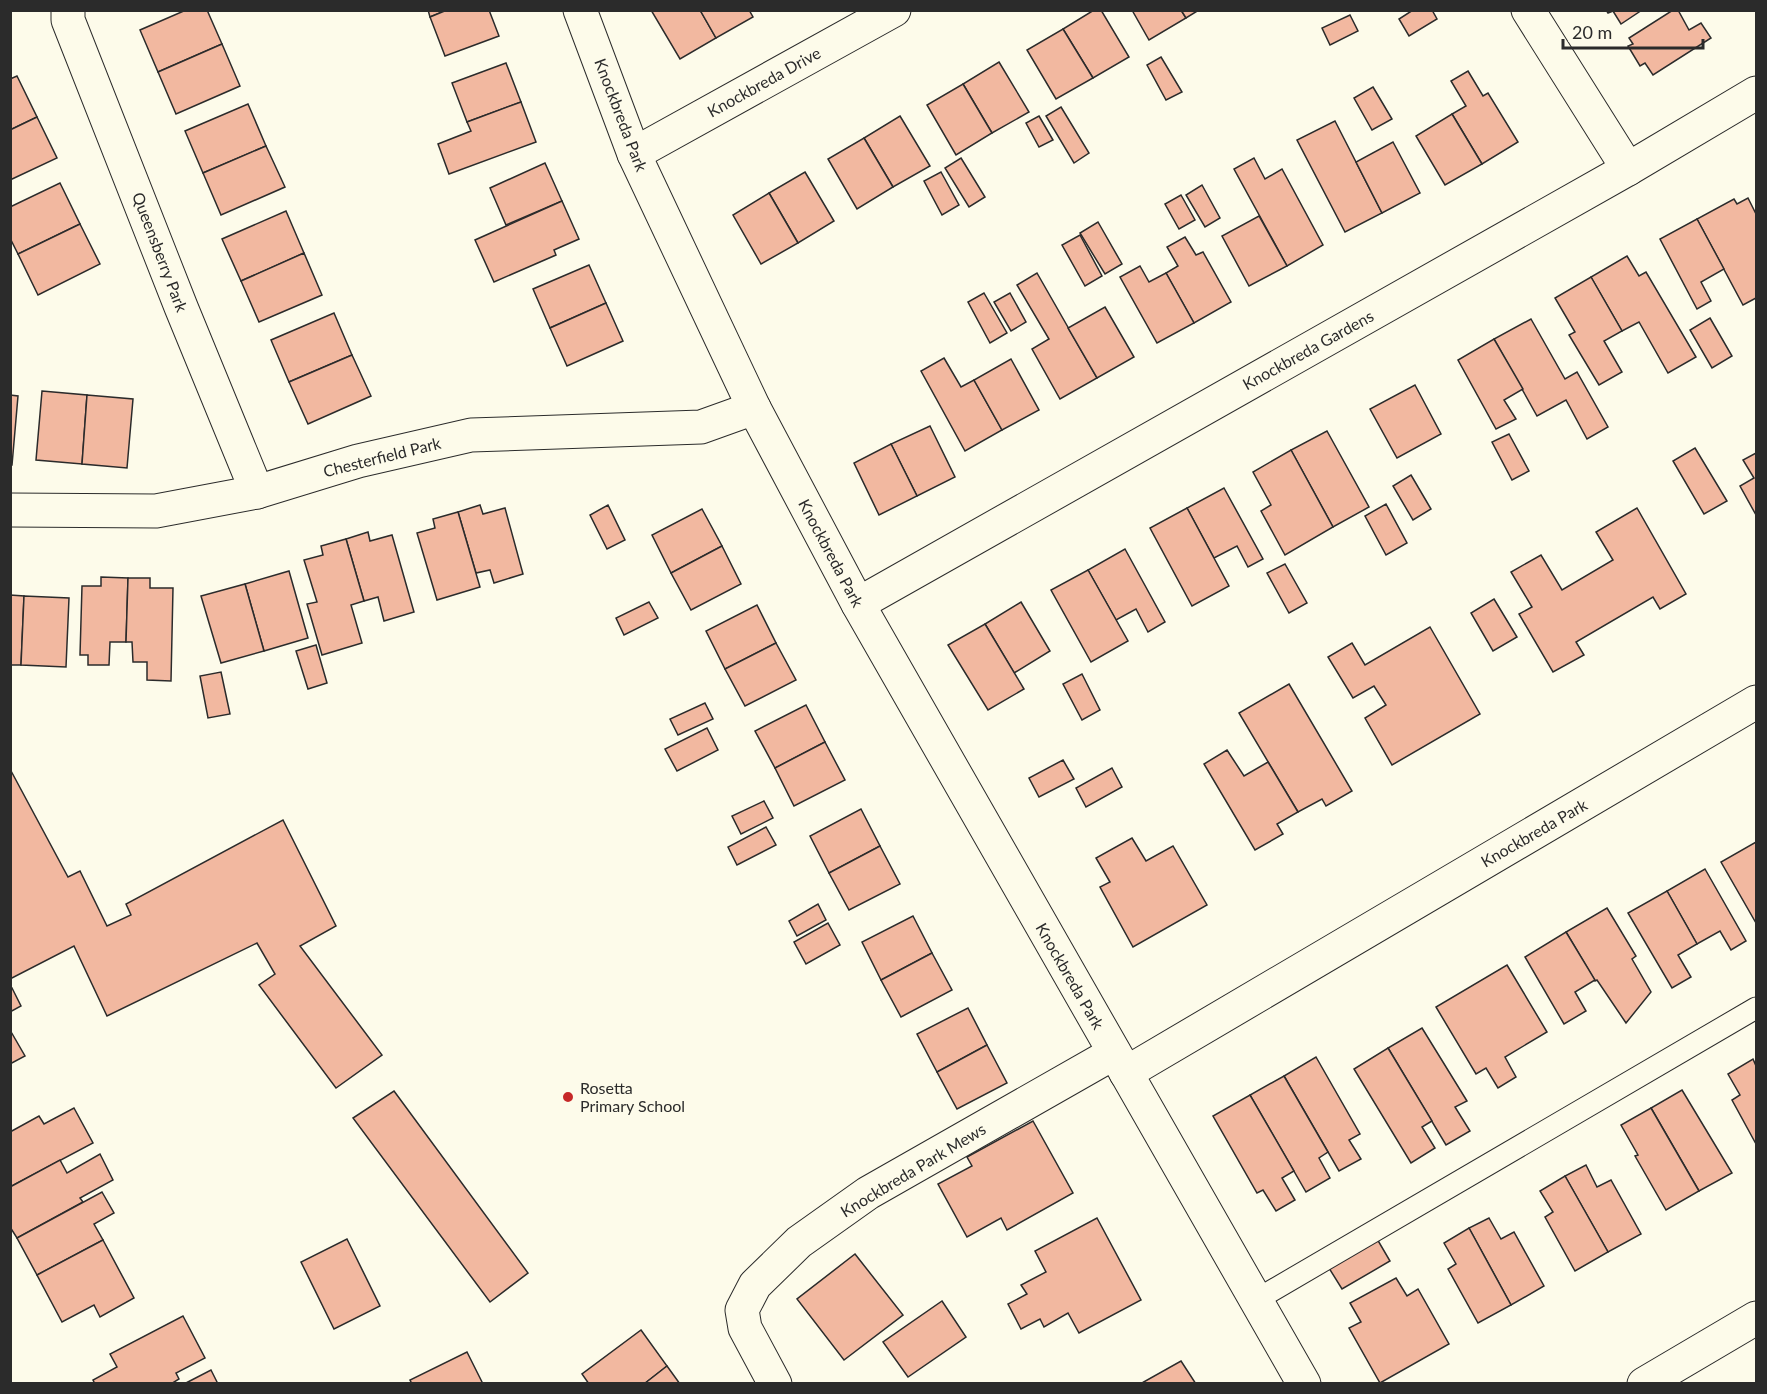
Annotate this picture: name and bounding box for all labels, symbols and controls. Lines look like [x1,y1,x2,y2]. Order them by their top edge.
scale bar [1563,12,1702,50]
text: 20 m [1572,21,1612,43]
street label: Knockbreda Drive [704,43,824,121]
street label: Knockbreda Park [591,56,652,175]
street label: Queensberry Park [129,189,192,315]
street label: Knockbreda Gardens [1239,306,1377,393]
street label: Chesterfield Park [321,432,444,480]
street label: Knockbreda Park [795,496,868,611]
street label: Knockbreda Park [1477,794,1591,871]
street label: Knockbreda Park [1032,919,1109,1033]
place label: Rosetta Primary School [580,1078,685,1115]
marker: Rosetta Primary School [561,1090,575,1104]
street label: Knockbreda Park Mews [837,1119,989,1220]

